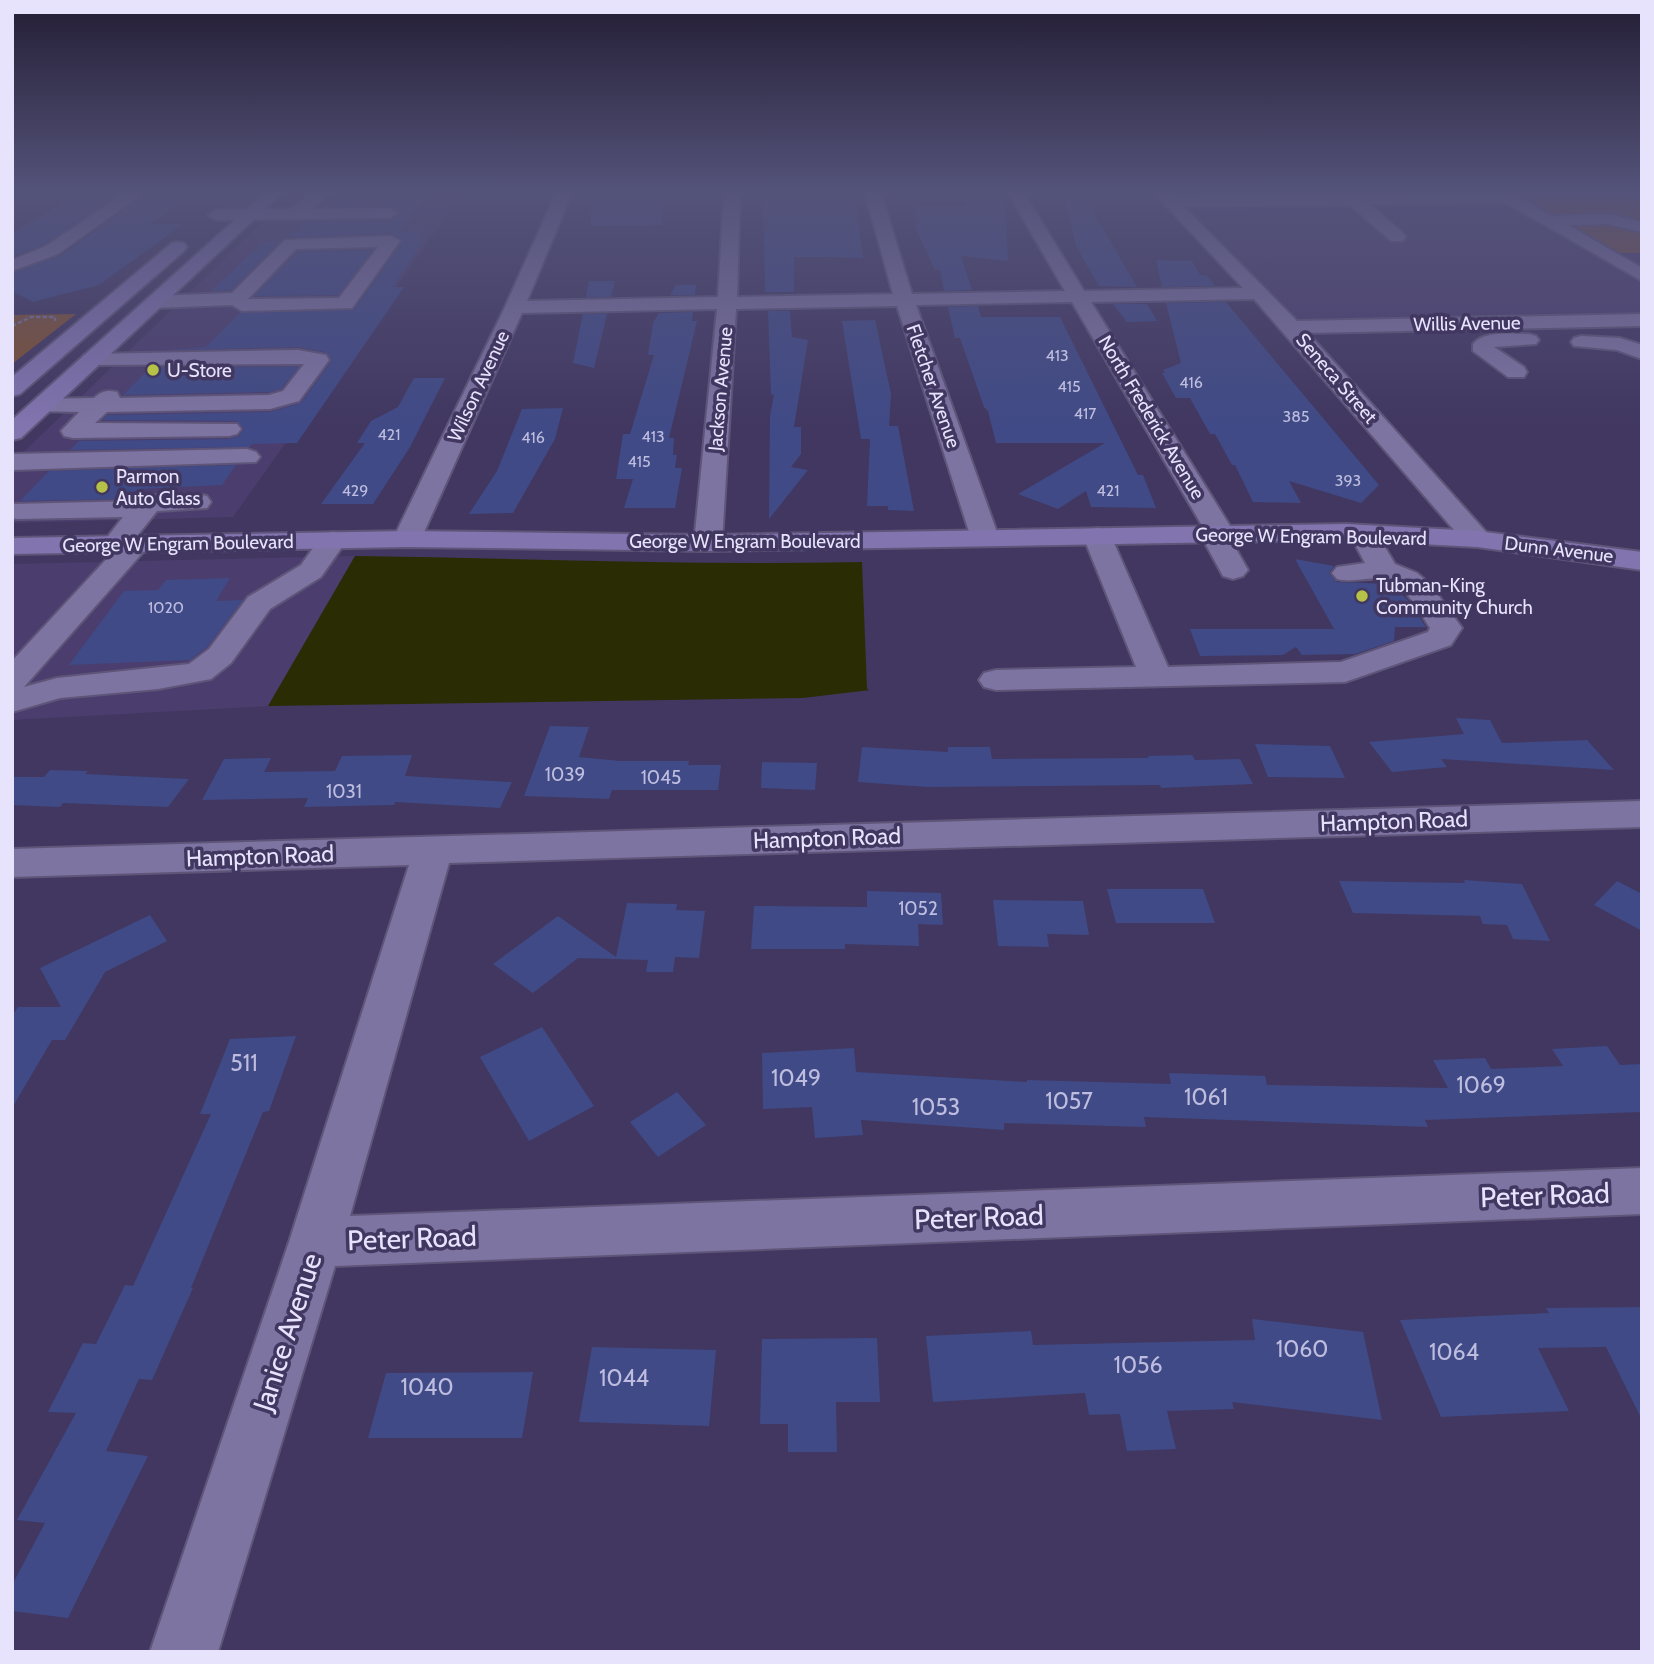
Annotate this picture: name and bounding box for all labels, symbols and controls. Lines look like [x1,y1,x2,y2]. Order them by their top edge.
street label: Willis Avenue [1413,311,1521,336]
street label: Fletcher Avenue [902,321,966,451]
street label: Jackson Avenue [704,326,737,453]
street label: Wilson Avenue [443,327,514,445]
street label: Seneca Street [1291,329,1382,429]
street label: North Frederick Avenue [1094,331,1210,504]
house number: 413 [1045,346,1069,365]
place label: U-Store [167,359,232,382]
marker: U-Store [145,362,161,378]
house number: 416 [1179,373,1203,392]
house number: 415 [1057,377,1081,396]
house number: 417 [1074,404,1096,423]
house number: 385 [1282,407,1310,426]
house number: 421 [378,425,400,444]
house number: 413 [641,427,665,446]
house number: 416 [521,428,545,447]
house number: 415 [627,452,651,471]
place label: Parmon Auto Glass [116,465,201,510]
house number: 393 [1335,471,1361,490]
marker: Parmon Auto Glass [94,479,110,495]
house number: 429 [342,481,368,500]
house number: 421 [1097,481,1119,500]
street label: George W Engram Boulevard [1195,523,1427,550]
street label: George W Engram Boulevard [62,530,294,557]
street label: George W Engram Boulevard [629,530,861,553]
street label: Dunn Avenue [1503,531,1615,568]
place label: Tubman-King Community Church [1376,574,1533,619]
marker: Tubman-King Community Church [1354,588,1370,604]
house number: 1020 [148,598,184,617]
house number: 1039 [545,763,585,786]
house number: 1045 [641,766,681,789]
house number: 1031 [326,780,362,803]
street label: Hampton Road [1320,804,1468,838]
street label: Hampton Road [753,821,901,855]
street label: Hampton Road [186,839,334,873]
house number: 1052 [898,897,938,920]
house number: 511 [230,1049,258,1077]
house number: 1049 [771,1064,821,1092]
house number: 1069 [1456,1071,1506,1099]
house number: 1061 [1184,1083,1228,1111]
house number: 1057 [1045,1087,1093,1115]
house number: 1053 [912,1093,960,1121]
street label: Peter Road [1480,1176,1610,1214]
street label: Peter Road [914,1198,1044,1236]
street label: Peter Road [347,1219,477,1257]
street label: Janice Avenue [245,1249,328,1416]
house number: 1060 [1276,1335,1328,1363]
house number: 1064 [1429,1338,1479,1366]
house number: 1056 [1113,1351,1163,1379]
house number: 1044 [599,1364,649,1392]
house number: 1040 [401,1373,453,1401]

